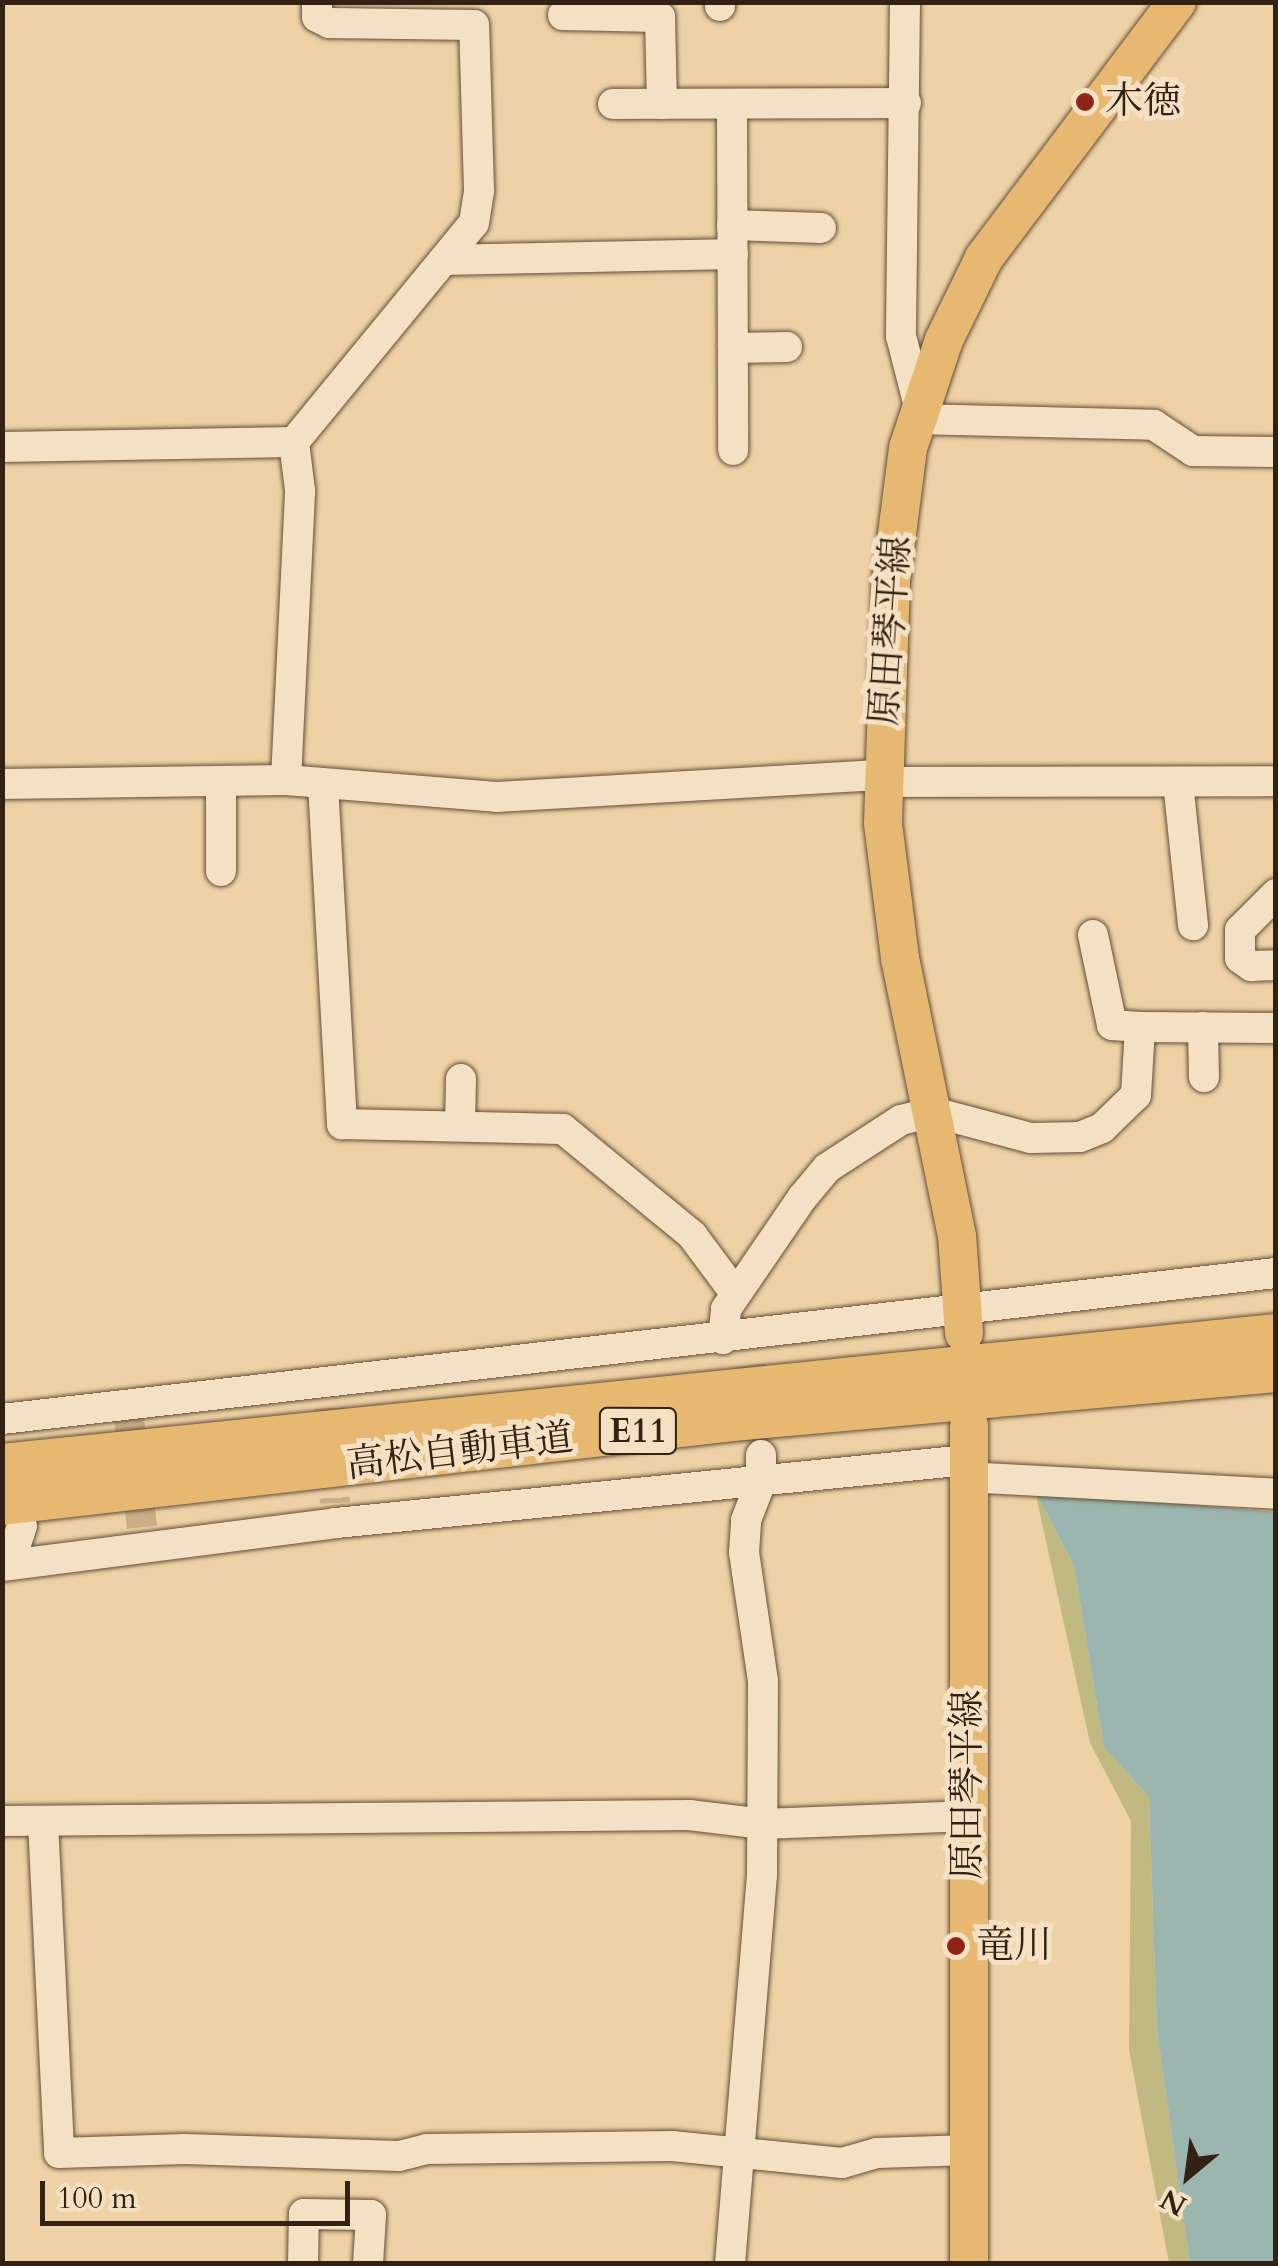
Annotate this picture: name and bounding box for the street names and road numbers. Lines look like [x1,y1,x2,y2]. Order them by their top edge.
street label: 原田琴平線 [862,535,920,727]
road number: E11 [598,1401,678,1461]
street label: 高松自動車道 [344,1415,576,1489]
street label: 原田琴平線 [945,1690,991,1880]

